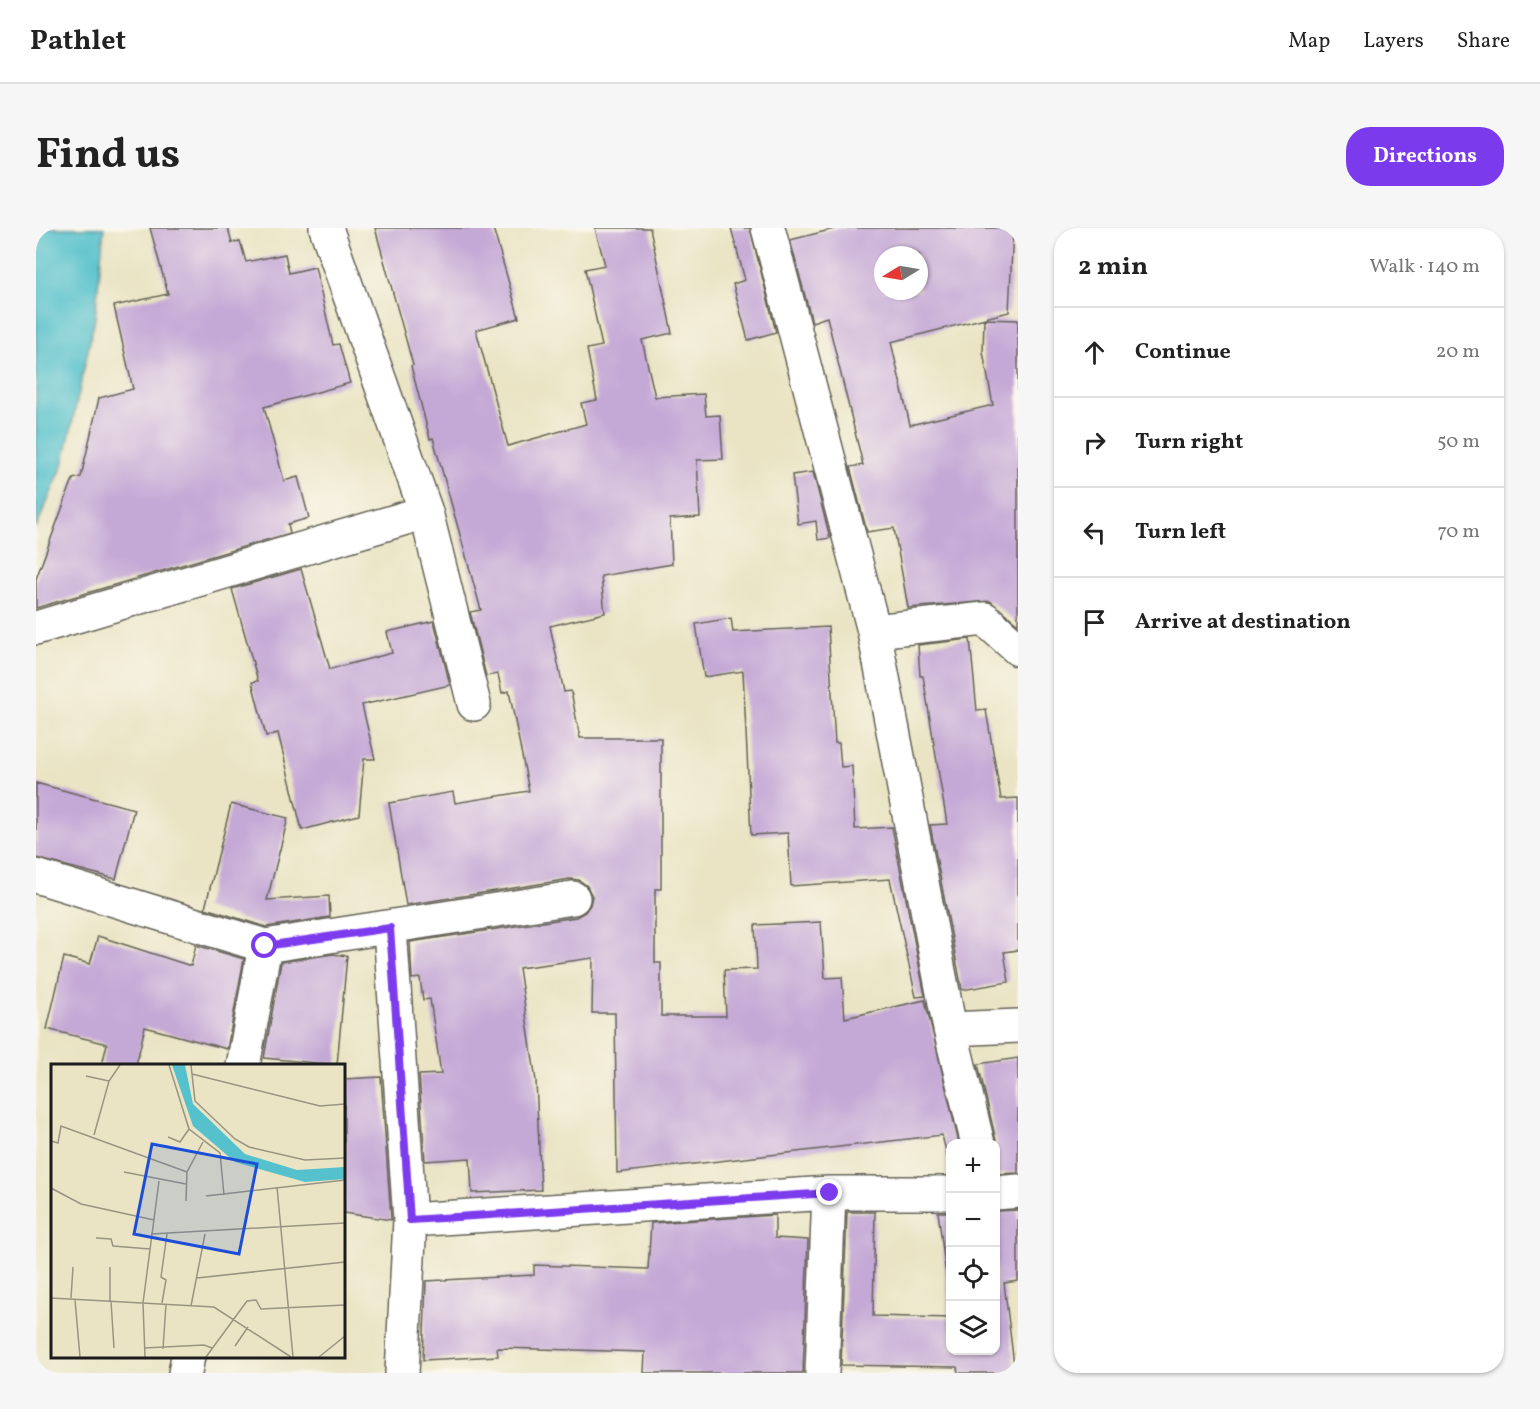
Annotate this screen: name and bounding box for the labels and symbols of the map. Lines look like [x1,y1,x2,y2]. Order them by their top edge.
north arrow [874,246,928,300]
route start [251,932,277,958]
inset map [51,1064,345,1358]
route end [816,1179,842,1205]

